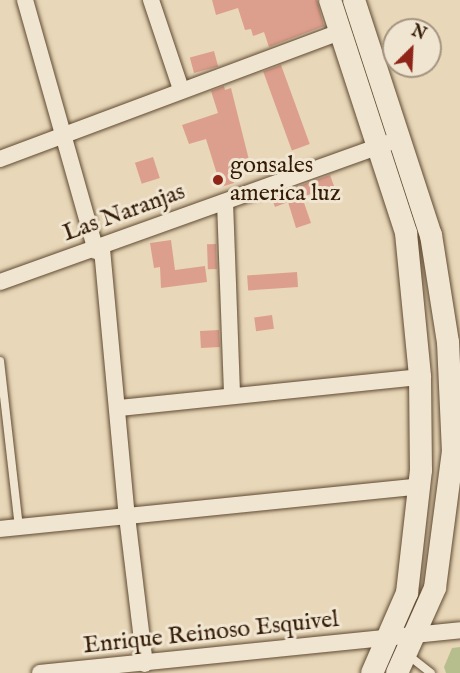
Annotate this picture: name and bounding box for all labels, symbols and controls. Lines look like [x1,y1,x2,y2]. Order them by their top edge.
north arrow [382,18,442,78]
text: N [408,21,429,45]
place label: gonsales america luz [230,152,341,208]
marker: gonsales america luz [211,173,225,187]
street label: Las Naranjas [59,178,189,248]
street label: Enrique Reinoso Esquivel [82,605,340,661]

